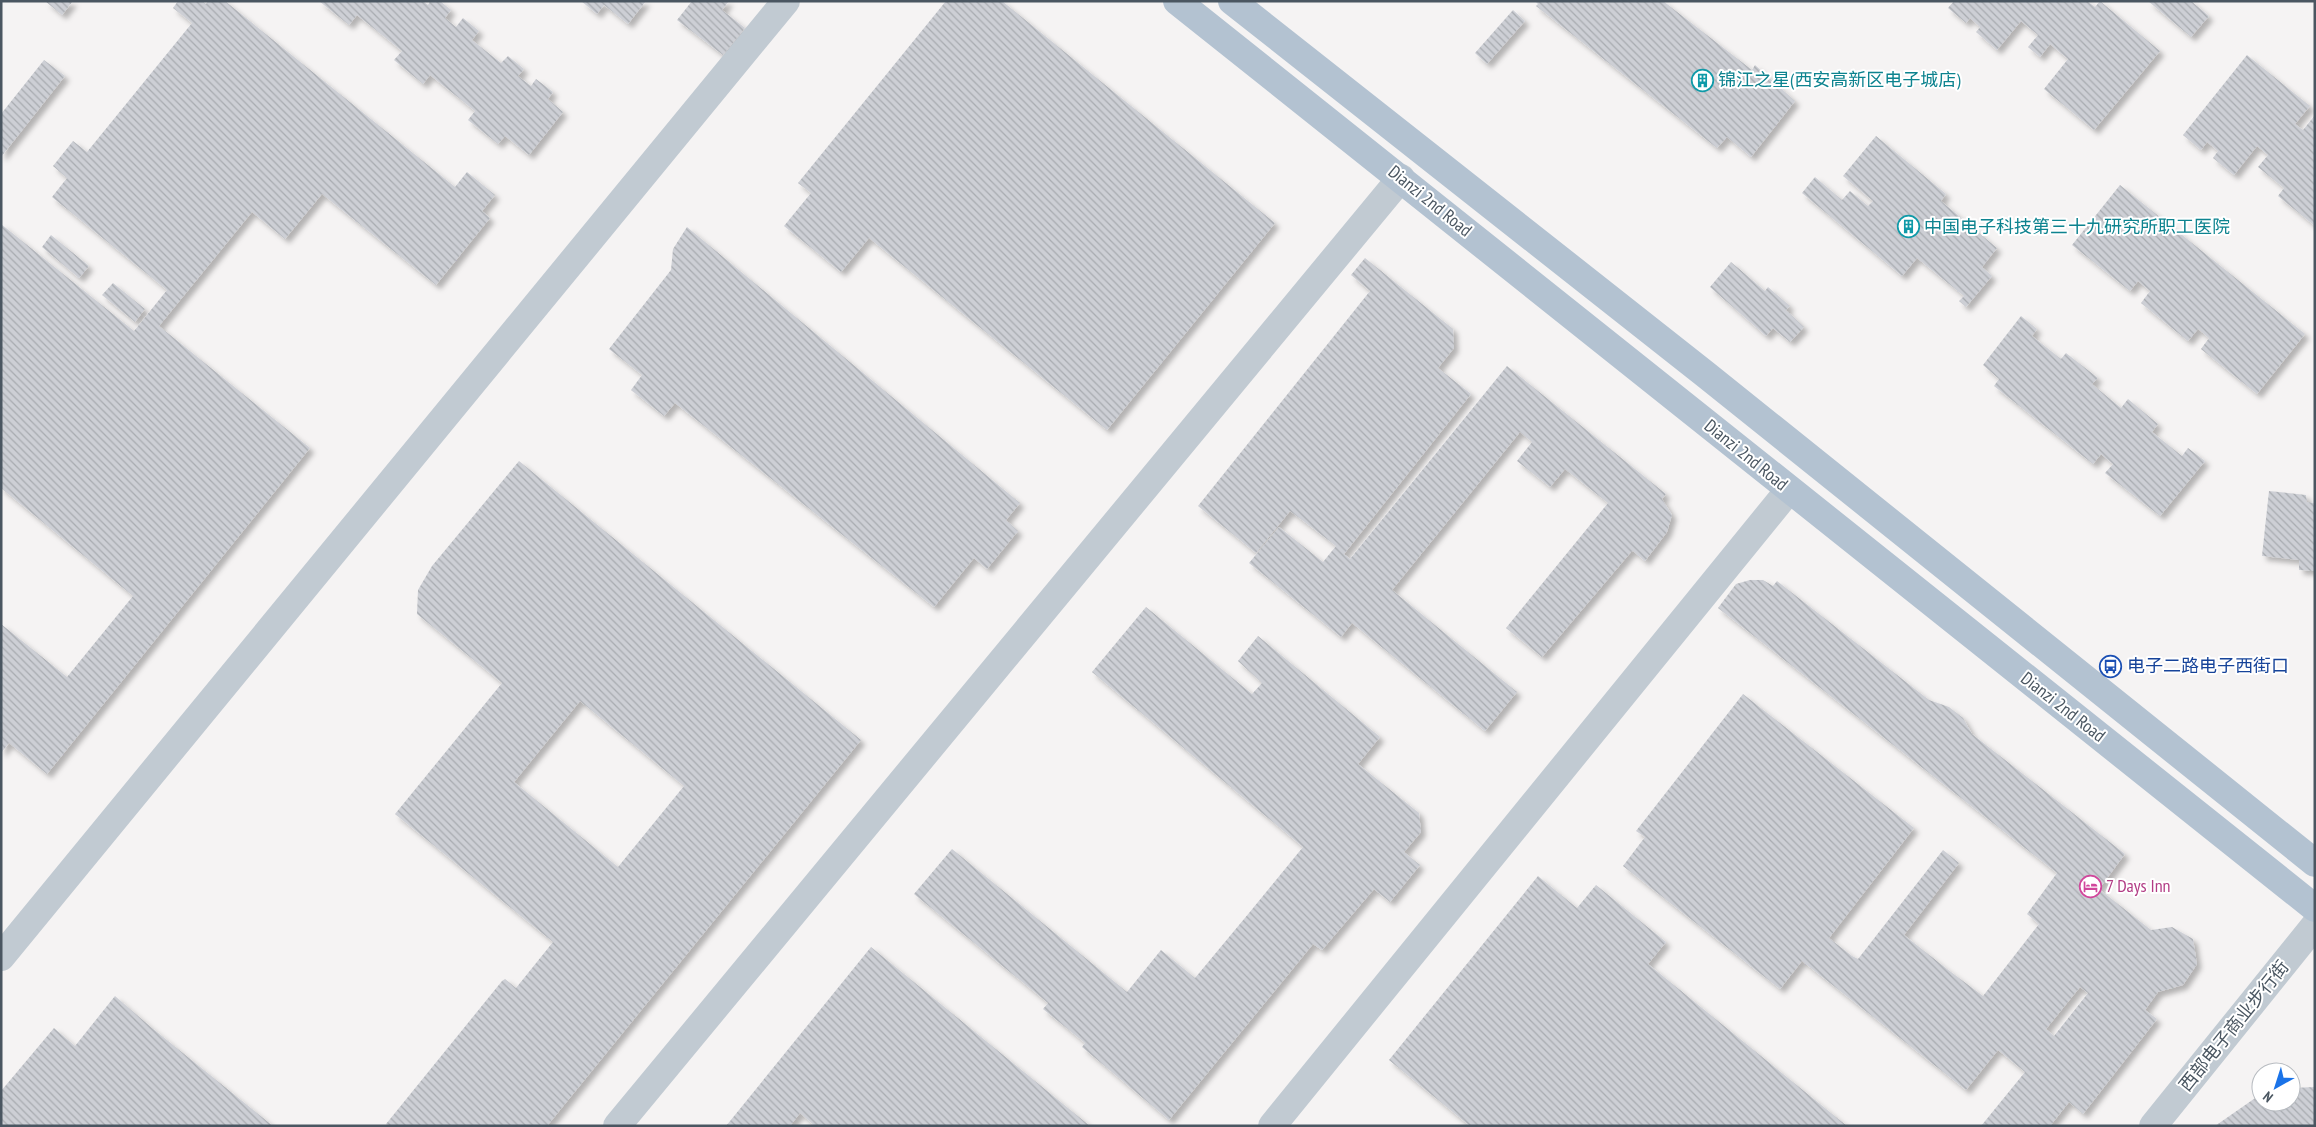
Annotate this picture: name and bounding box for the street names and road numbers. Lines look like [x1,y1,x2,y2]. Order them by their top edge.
street label: Dianzi 2nd Road [1384,160,1477,241]
street label: Dianzi 2nd Road [1700,414,1793,495]
street label: Dianzi 2nd Road [2016,666,2110,747]
street label: 西部电子商业步行街 [2174,955,2294,1096]

